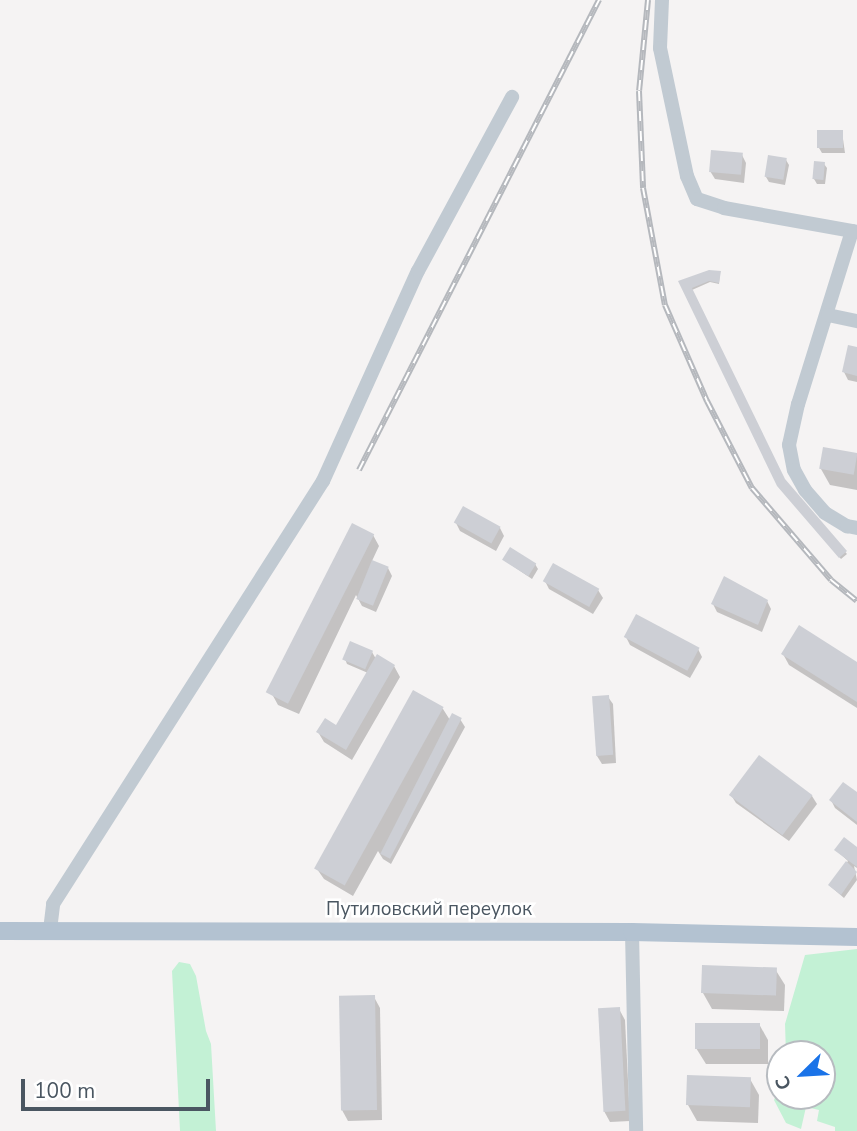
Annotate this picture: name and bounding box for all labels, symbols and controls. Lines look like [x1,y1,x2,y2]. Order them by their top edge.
street label: Путиловский переулок [326,899,532,921]
north arrow [766,1040,836,1110]
scale bar [24,1064,214,1108]
text: С [769,1072,798,1094]
text: 100 m [34,1077,95,1105]

